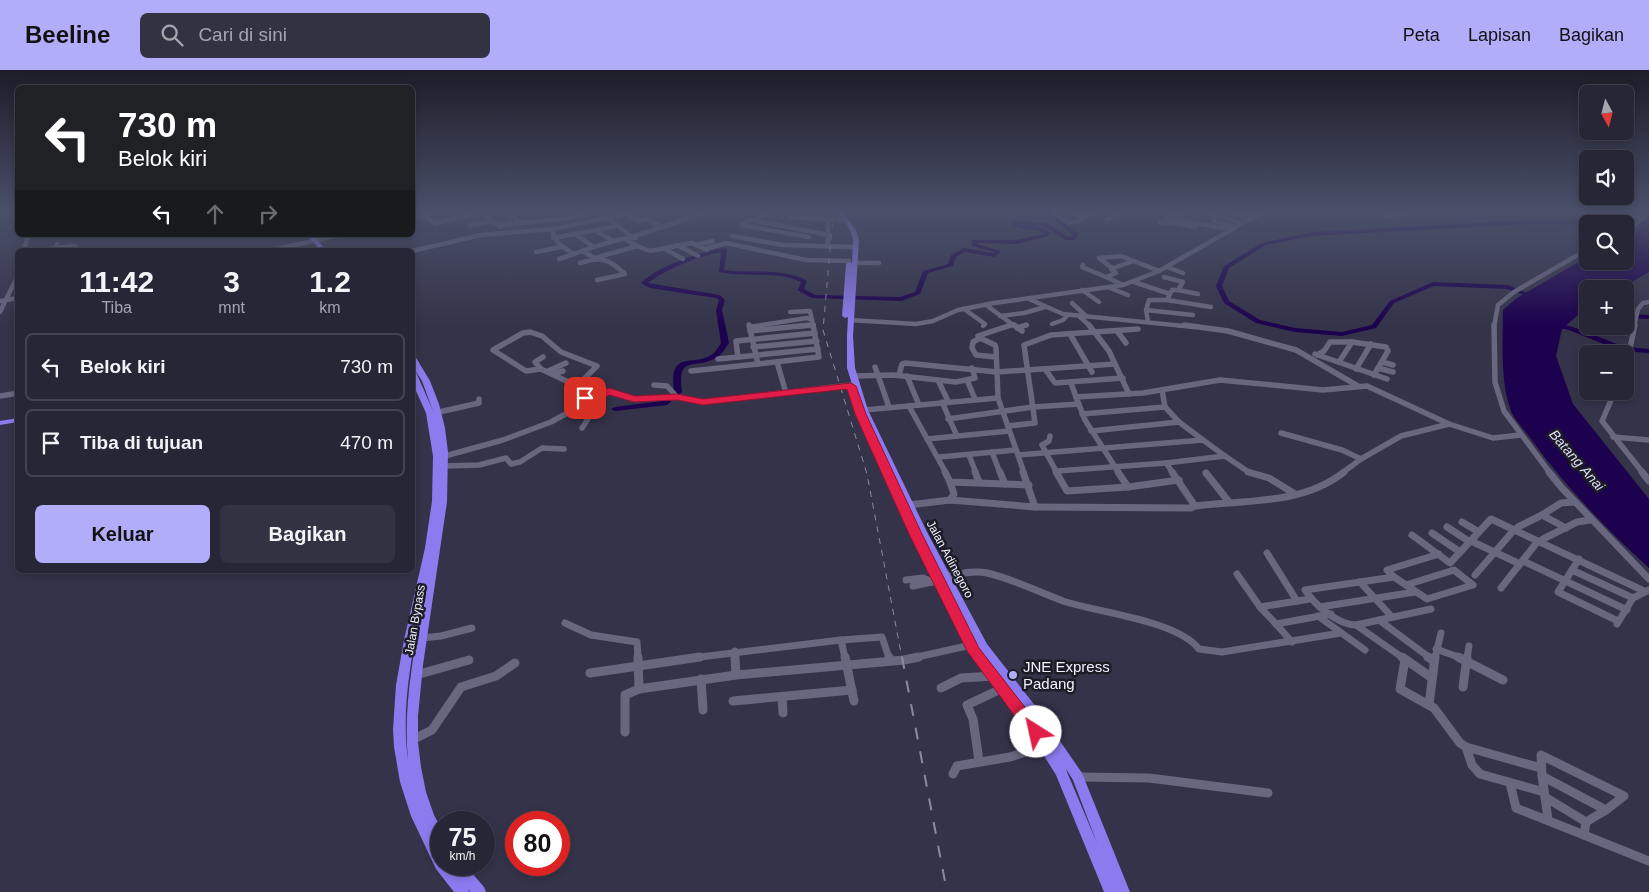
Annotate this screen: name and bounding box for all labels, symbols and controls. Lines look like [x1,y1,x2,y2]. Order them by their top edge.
search box [140,13,490,58]
text: Beeline [25,21,110,48]
icon: search [158,21,186,49]
text: Cari di sini [198,24,287,45]
text: Peta [1403,25,1440,45]
text: Lapisan [1468,25,1531,45]
text: Bagikan [1559,25,1624,45]
north arrow [1579,85,1634,140]
map controls [1579,85,1634,400]
icon: left [35,105,100,170]
text: 730 m [118,105,217,144]
text: Belok kiri [118,146,207,171]
button: sound [1579,150,1634,205]
icon: left [148,200,176,228]
icon: ahead [201,200,229,228]
icon: right [254,200,282,228]
button: search [1579,215,1634,270]
text: 11:42 [79,265,154,298]
text: 3 [223,265,240,298]
text: 1.2 [309,265,351,298]
button: + [1579,280,1634,335]
text: Tiba [101,299,132,316]
text: mnt [218,299,245,316]
text: km [319,299,341,316]
button: − [1579,345,1634,400]
icon: left [37,353,65,381]
text: Belok kiri [80,356,166,377]
text: 730 m [340,356,393,377]
pin [564,377,606,419]
icon: arrive [571,384,599,412]
water label: Batang Anai [1546,426,1608,495]
icon: arrive [37,429,65,457]
text: Tiba di tujuan [80,432,203,453]
text: 470 m [340,432,393,453]
button: Keluar [35,505,210,563]
button: Bagikan [220,505,395,563]
street label: Jalan Adinegoro [924,518,977,601]
street label: Jalan Bypass [402,584,428,656]
place label: JNE Express Padang [1023,658,1110,692]
marker: JNE Express Padang [1007,669,1019,681]
position arrow [1009,705,1061,757]
speed limit sign: 80 [505,811,570,876]
text: 75 [449,823,476,851]
text: km/h [449,849,476,863]

